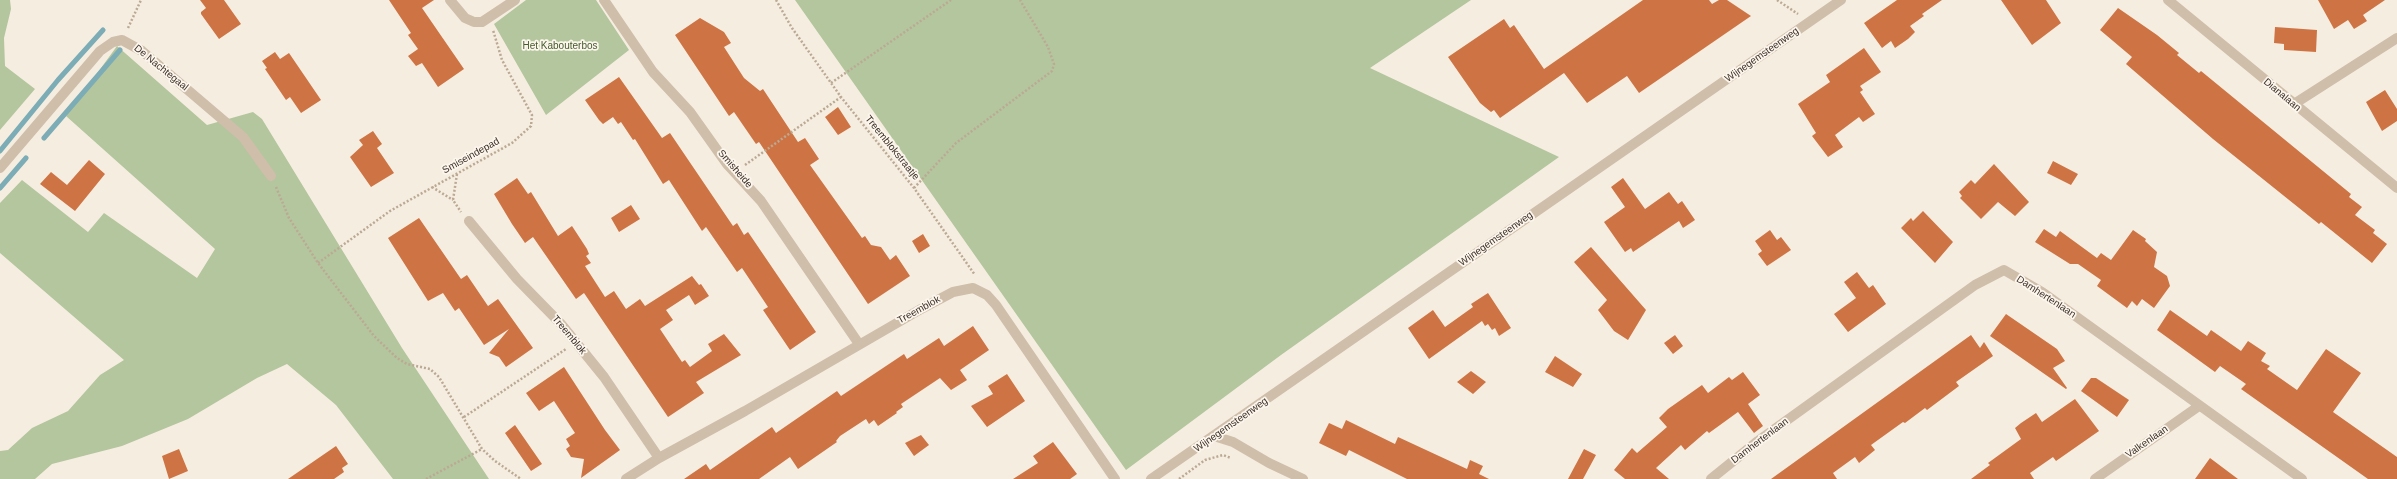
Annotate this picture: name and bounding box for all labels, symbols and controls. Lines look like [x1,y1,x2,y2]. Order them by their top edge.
street label: Wijnegemsteenweg [1723,25,1801,85]
park label: Het Kabouterbos [522,40,598,52]
street label: De Nachtegaal [132,43,190,93]
street label: Dianalaan [2261,76,2303,114]
street label: Treemblokstraatje [862,113,922,183]
street label: Smiseindepad [440,135,502,177]
street label: Smisheide [715,147,755,191]
street label: Wijnegemsteenweg [1457,209,1535,269]
street label: Damhertenlaan [2014,273,2078,321]
street label: Treemblok [896,293,942,327]
street label: Treemblok [549,313,589,357]
street label: Wijnegemsteenweg [1192,395,1270,455]
street label: Damhertenlaan [1729,416,1791,466]
street label: Valkenlaan [2124,423,2170,461]

